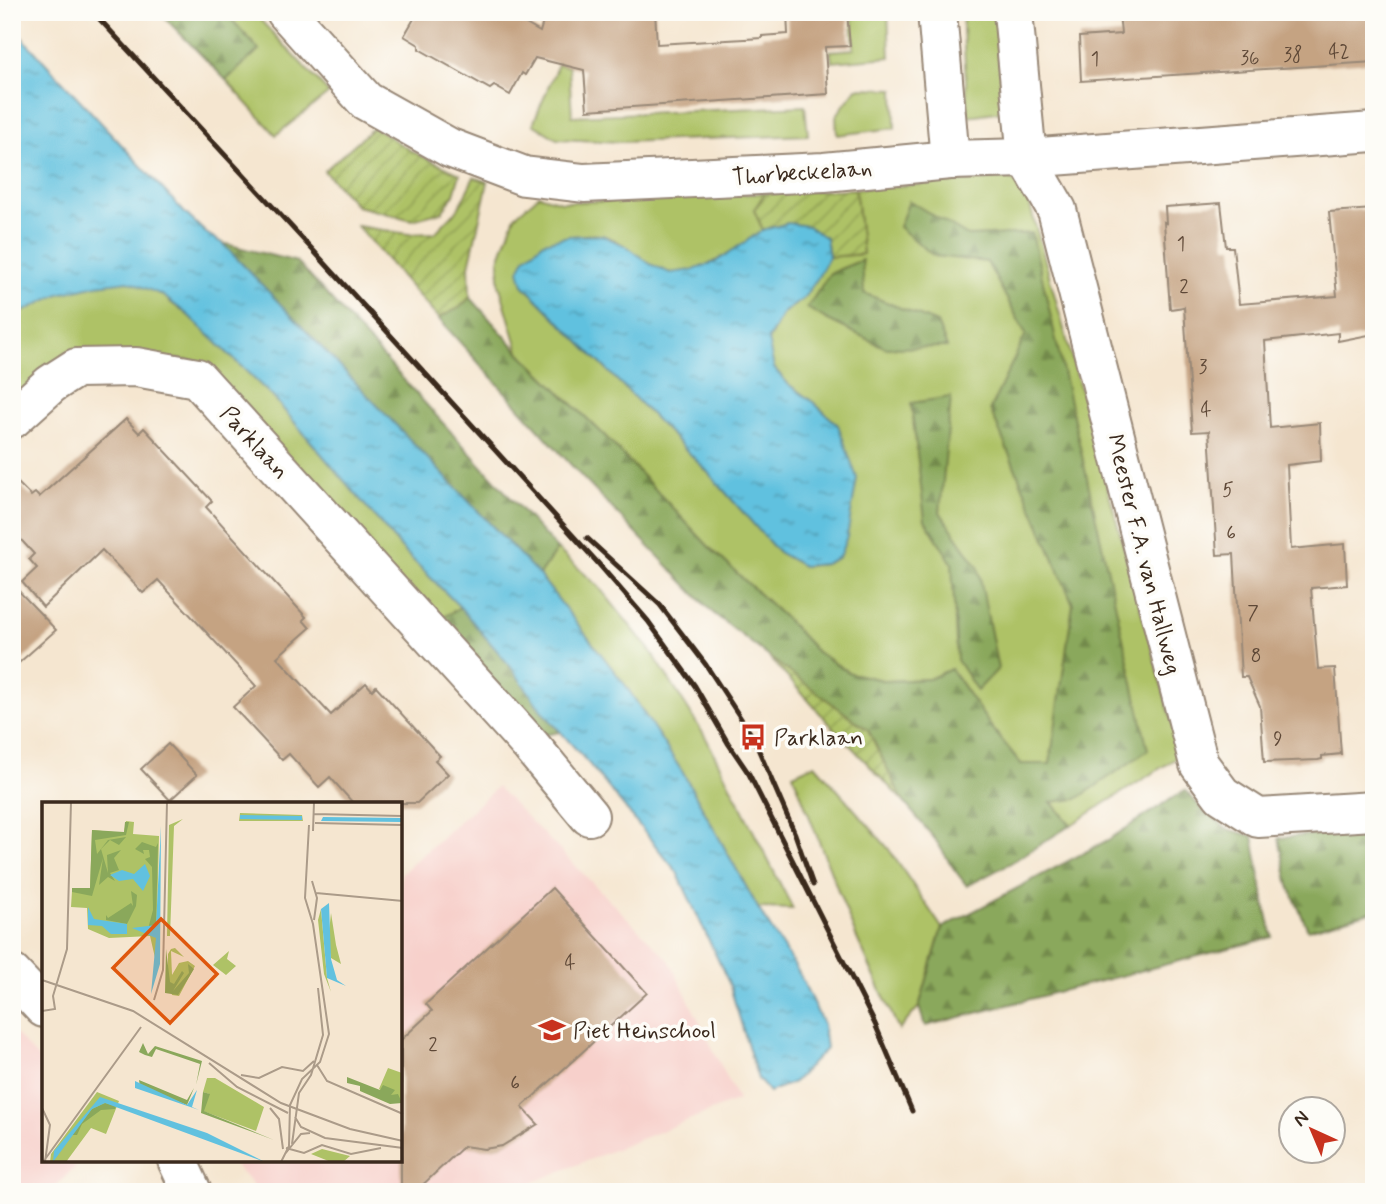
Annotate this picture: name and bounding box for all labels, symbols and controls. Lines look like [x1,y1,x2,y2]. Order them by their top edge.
house number: 42 [1328,40,1350,65]
house number: 38 [1283,43,1303,68]
house number: 36 [1240,46,1260,71]
house number: 1 [1091,47,1099,72]
street label: Thorbeckelaan [731,154,873,194]
house number: 1 [1177,232,1185,257]
house number: 2 [1179,275,1189,300]
house number: 3 [1199,355,1208,380]
house number: 4 [1200,398,1212,423]
street label: Parklaan [212,400,295,487]
street label: Meester F.A. van Hallweg [1099,431,1187,678]
house number: 5 [1222,478,1234,503]
house number: 6 [1226,521,1236,546]
house number: 7 [1247,601,1259,626]
house number: 8 [1251,644,1261,669]
bus stop icon: Parklaan [738,722,768,752]
place label: Parklaan [774,724,863,754]
house number: 9 [1273,727,1283,752]
inset map [42,802,402,1162]
house number: 4 [564,951,576,976]
school or university icon: Piet Heinschool [537,1015,567,1045]
place label: Piet Heinschool [573,1017,716,1047]
house number: 2 [428,1033,438,1058]
house number: 6 [510,1071,520,1096]
north arrow [1278,1096,1348,1166]
text: N [1288,1105,1314,1132]

